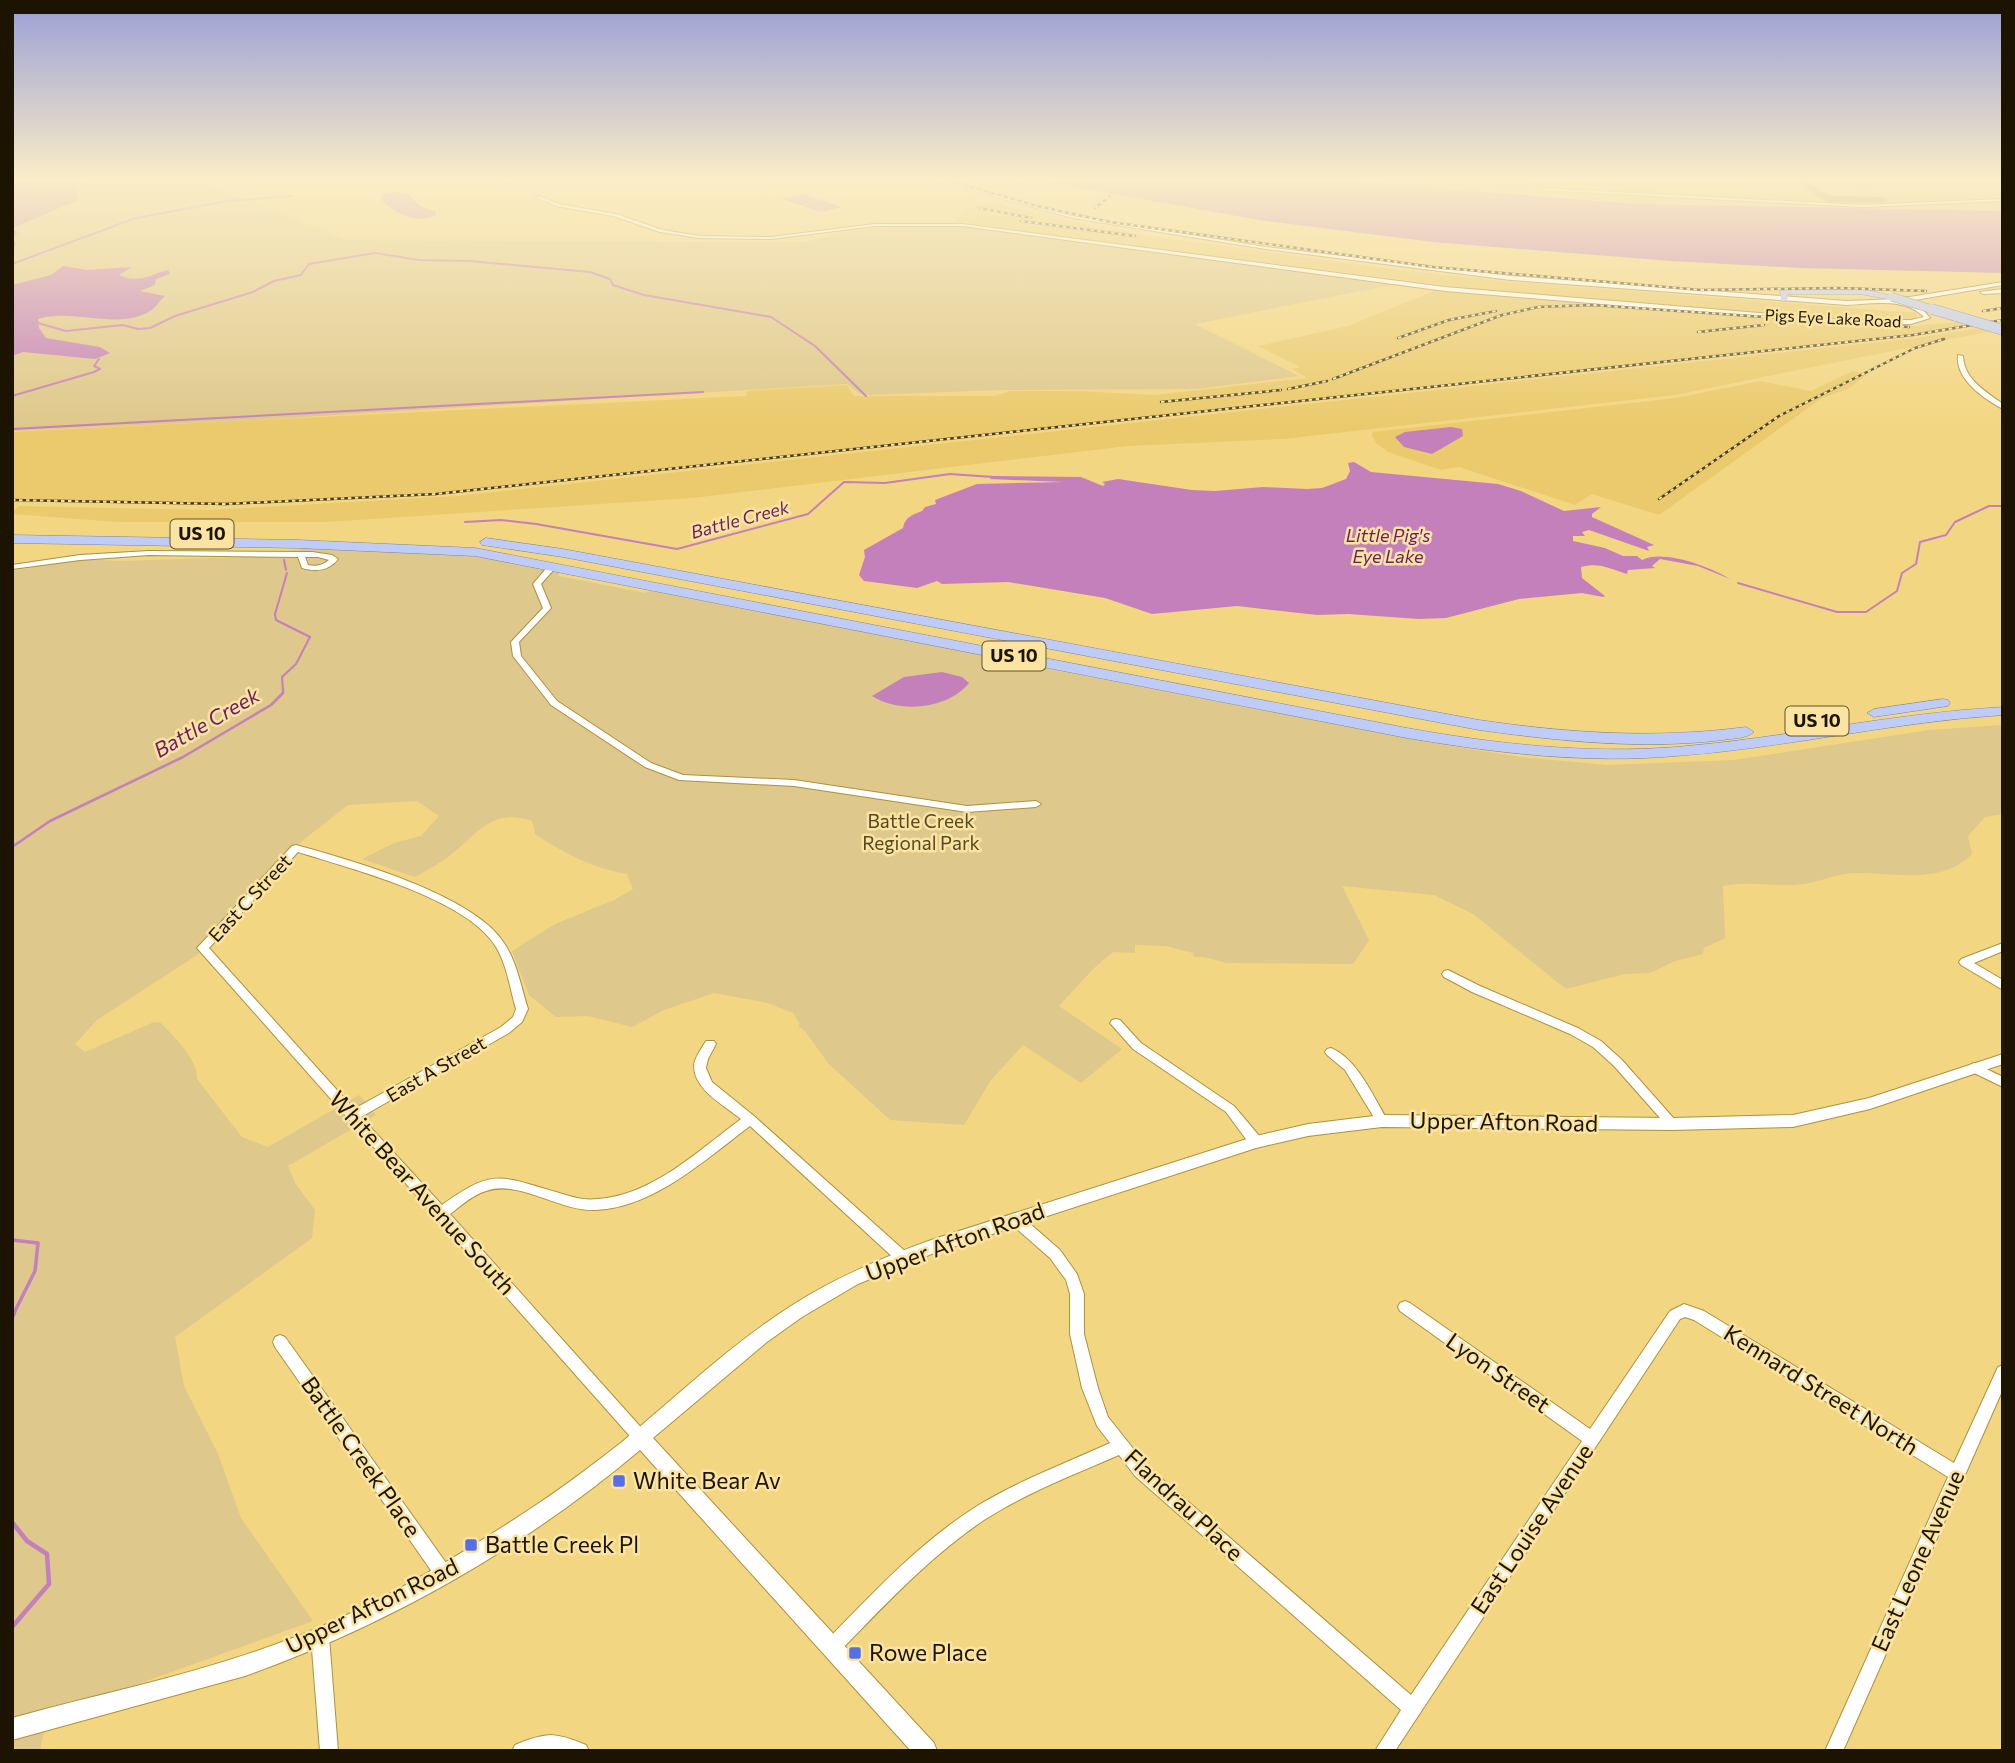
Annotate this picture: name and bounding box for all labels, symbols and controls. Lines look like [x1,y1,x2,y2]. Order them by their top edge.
street label: Pigs Eye Lake Road [1764,304,1902,331]
water label: Battle Creek [688,495,793,543]
road number: US 10 [170,520,234,548]
water label: Little Pig's Eye Lake [1346,524,1430,567]
road number: US 10 [982,642,1046,670]
water label: Battle Creek [149,681,264,762]
road number: US 10 [1786,706,1848,736]
park label: Battle Creek Regional Park [862,809,980,854]
street label: East C Street [203,849,296,946]
street label: East A Street [382,1031,490,1106]
street label: White Bear Avenue South [324,1085,522,1300]
street label: Upper Afton Road [1410,1105,1599,1137]
street label: Upper Afton Road [861,1196,1048,1286]
street label: Kennard Street North [1719,1318,1924,1460]
street label: Lyon Street [1441,1326,1556,1418]
street label: Battle Creek Place [296,1371,428,1542]
street label: East Louise Avenue [1464,1438,1598,1619]
street label: Flandrau Place [1120,1442,1250,1566]
place label: White Bear Av [633,1466,781,1494]
street label: East Leone Avenue [1865,1466,1970,1656]
marker: White Bear Av [611,1473,627,1489]
place label: Battle Creek Pl [485,1530,639,1558]
marker: Battle Creek Pl [463,1537,479,1553]
street label: Upper Afton Road [281,1551,462,1659]
place label: Rowe Place [869,1638,987,1666]
marker: Rowe Place [847,1645,863,1661]

